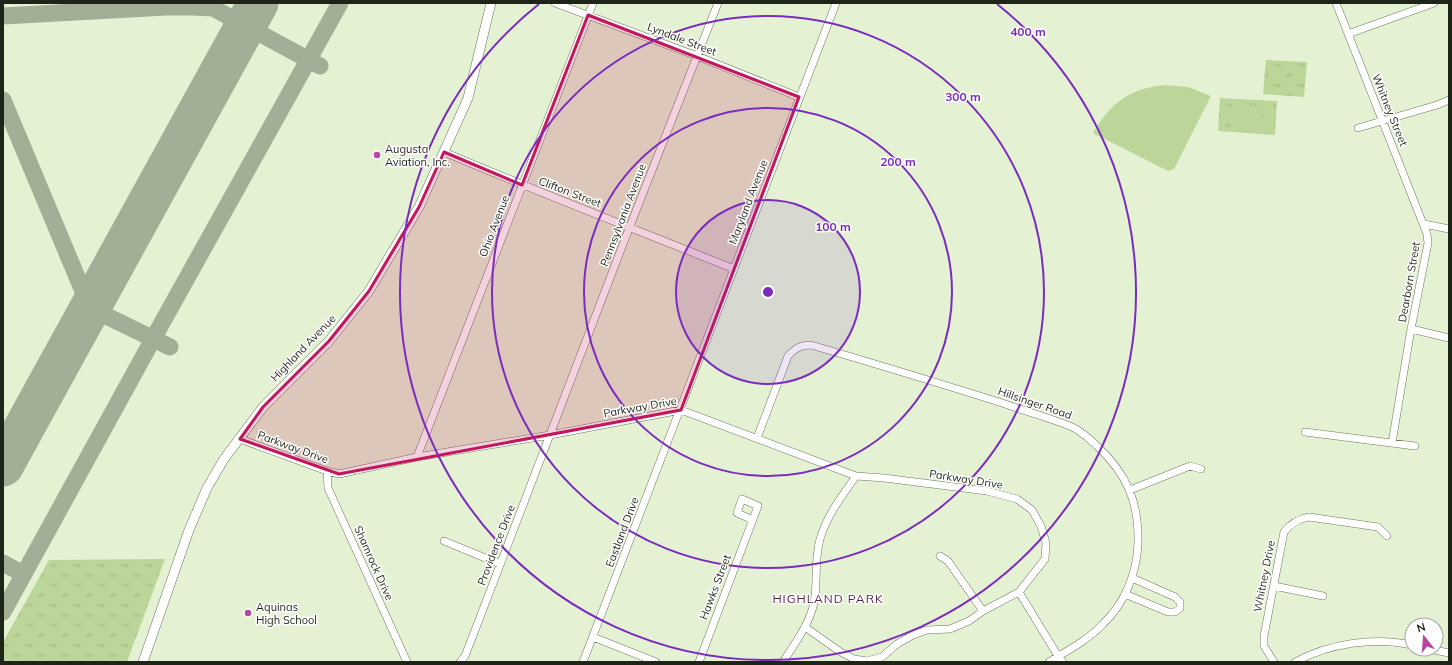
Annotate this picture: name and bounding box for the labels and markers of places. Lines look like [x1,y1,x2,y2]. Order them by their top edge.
place label: Augusta Aviation, Inc. [385,142,450,169]
marker: Augusta Aviation, Inc. [372,150,382,160]
centre of rings [761,285,775,299]
place label: Aquinas High School [256,600,317,627]
marker: Aquinas High School [243,608,253,618]

